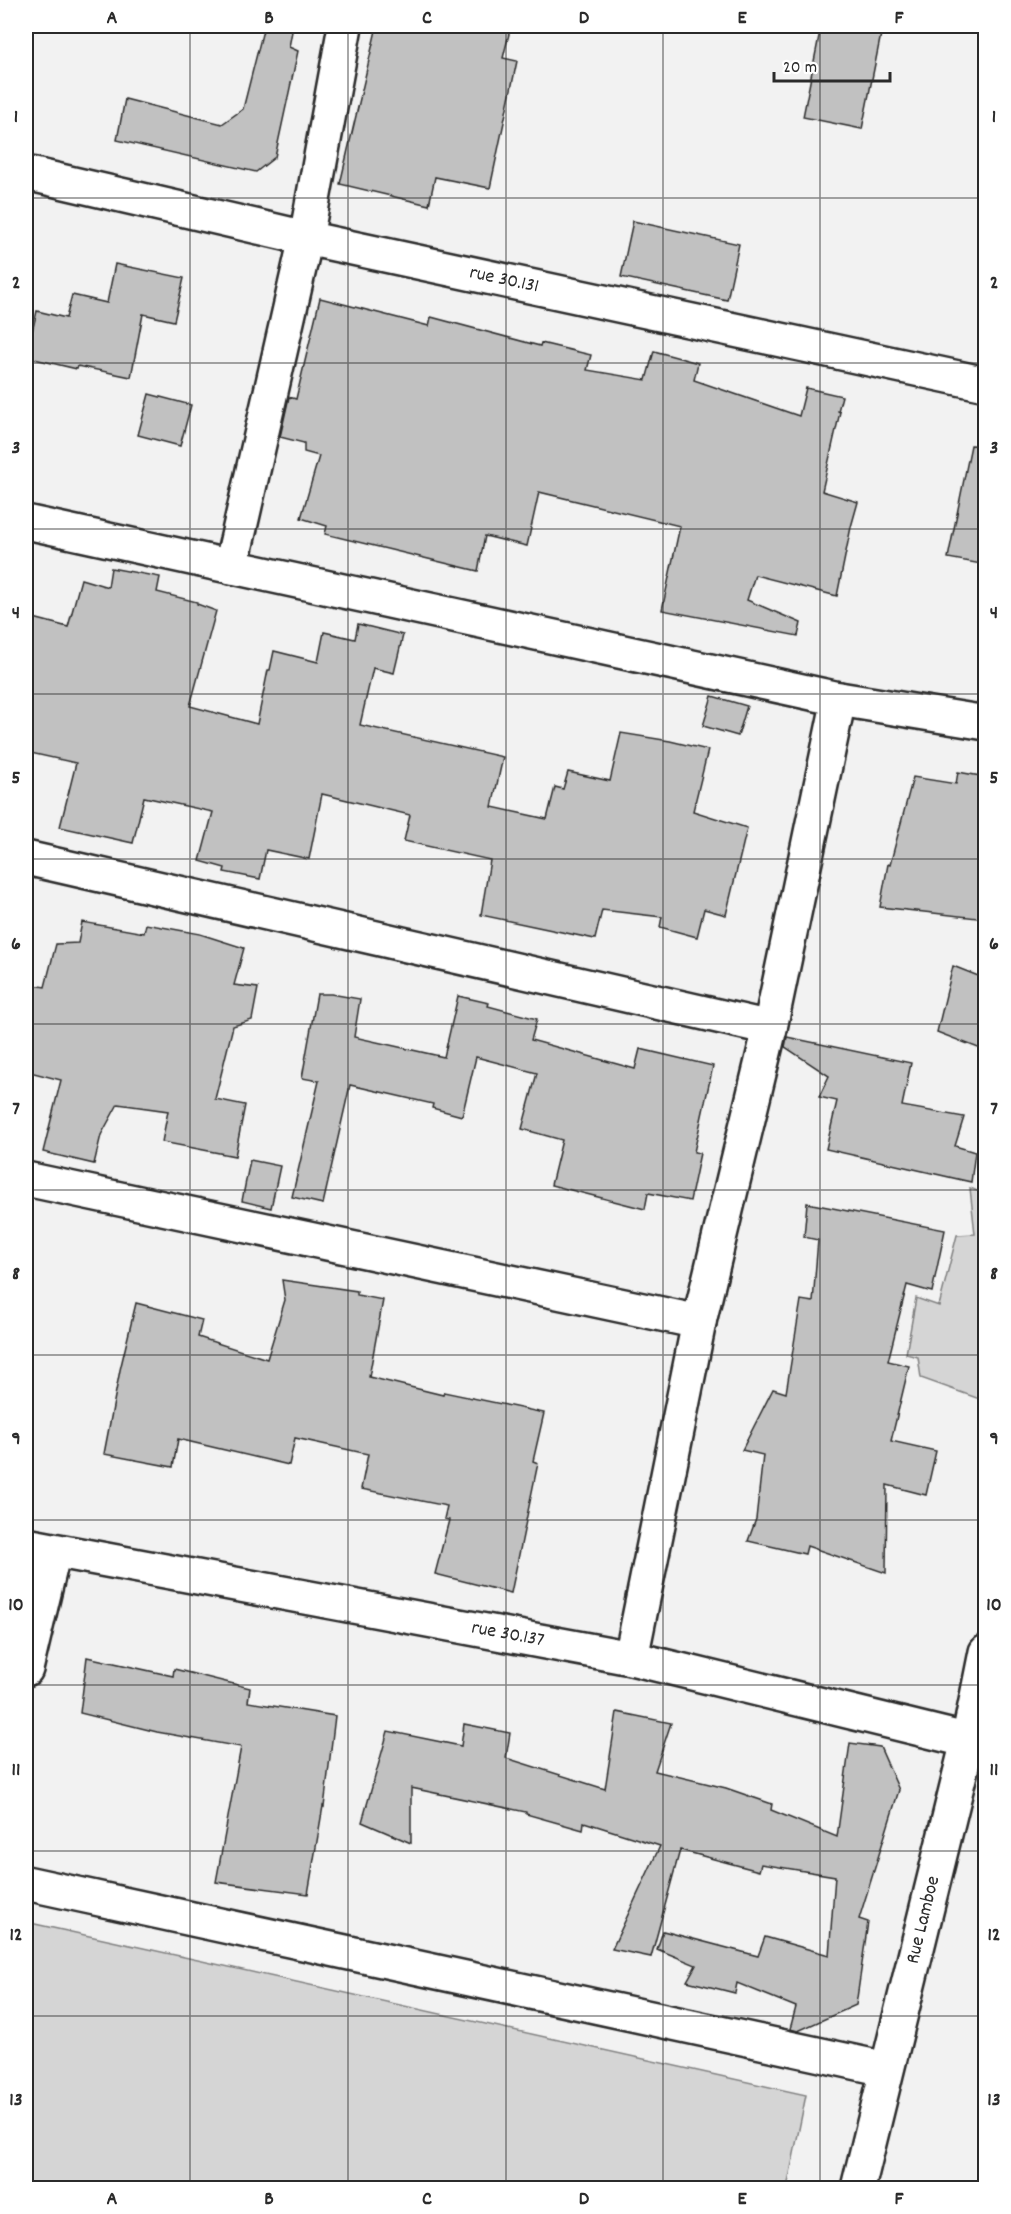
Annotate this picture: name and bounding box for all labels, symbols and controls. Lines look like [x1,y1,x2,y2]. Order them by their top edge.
text: A [107,5,118,33]
text: B [264,5,274,33]
text: C [422,5,432,33]
text: D [579,5,590,33]
text: E [737,5,747,33]
text: F [895,5,905,33]
scale bar [774,45,890,83]
text: 20 m [783,56,817,81]
text: 1 [14,104,18,132]
text: 1 [992,104,996,132]
street label: rue 30.131 [467,259,541,302]
text: 2 [12,270,20,298]
text: 2 [990,270,998,298]
text: 3 [12,435,20,463]
text: 3 [990,435,998,463]
text: 4 [12,600,20,628]
text: 4 [990,600,998,628]
text: 5 [11,765,21,793]
text: 5 [989,765,999,793]
text: 6 [11,931,21,959]
text: 6 [989,931,999,959]
text: 7 [12,1096,20,1124]
text: 7 [990,1096,998,1124]
text: 8 [12,1261,20,1289]
text: 8 [990,1261,998,1289]
text: 9 [11,1426,21,1454]
text: 9 [989,1426,999,1454]
text: 10 [8,1592,24,1620]
text: 10 [986,1592,1002,1620]
street label: rue 30.137 [469,1614,546,1655]
text: 11 [12,1757,20,1785]
text: 11 [990,1757,998,1785]
street label: Rue Lamboe [900,1873,948,1967]
text: 12 [9,1922,23,1950]
text: 12 [987,1922,1001,1950]
text: 13 [9,2087,23,2115]
text: 13 [987,2087,1001,2115]
text: A [107,2186,118,2214]
text: B [264,2186,274,2214]
text: C [422,2186,432,2214]
text: D [579,2186,590,2214]
text: E [737,2186,747,2214]
text: F [895,2186,905,2214]

